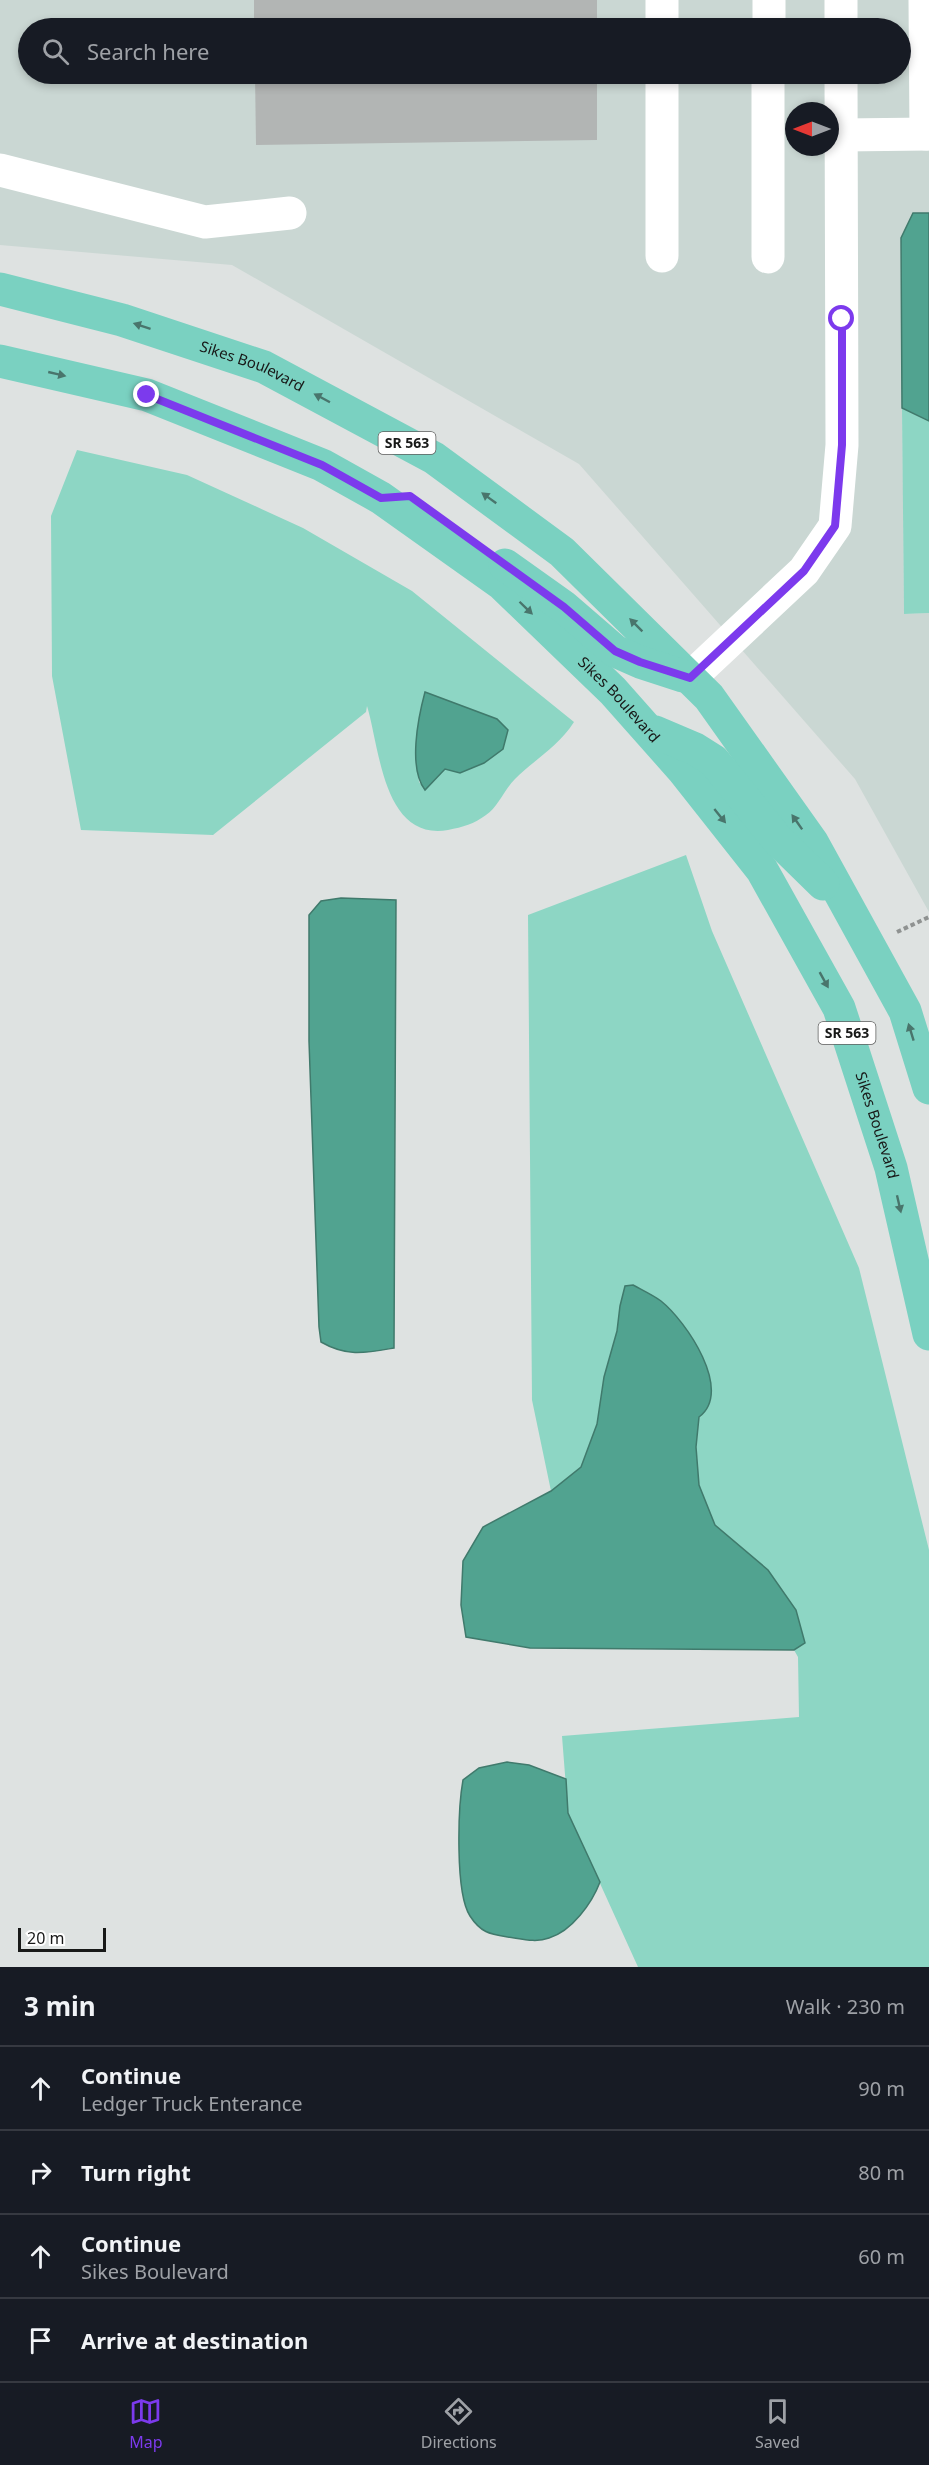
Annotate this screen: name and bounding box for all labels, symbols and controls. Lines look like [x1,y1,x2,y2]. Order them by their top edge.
search box [18,18,911,84]
icon: search [39,35,72,68]
text: Search here [87,36,209,66]
north arrow [785,102,839,156]
route start [828,305,854,331]
one-way arrow [133,321,151,331]
street label: Sikes Boulevard [198,336,308,396]
one-way arrow [48,369,66,379]
route end [133,381,159,407]
one-way arrow [314,393,331,403]
road number: SR 563 [378,432,436,454]
one-way arrow [482,492,498,504]
one-way arrow [519,601,534,615]
one-way arrow [630,619,644,633]
street label: Sikes Boulevard [574,652,665,746]
one-way arrow [713,808,726,824]
one-way arrow [791,814,803,830]
one-way arrow [819,972,829,989]
road number: SR 563 [818,1022,876,1044]
one-way arrow [906,1023,916,1041]
street label: Sikes Boulevard [851,1069,904,1180]
one-way arrow [895,1195,905,1214]
scale bar [18,1925,106,1952]
text: 20 m [27,1927,64,1949]
text: 3 min [24,1988,96,2024]
text: Walk · 230 m [786,1993,905,2020]
text: Continue [81,2060,181,2090]
icon: ahead [24,2072,57,2105]
text: 90 m [858,2075,905,2102]
text: Ledger Truck Enterance [81,2090,303,2117]
icon: right [24,2156,57,2189]
text: Turn right [81,2157,191,2187]
text: 80 m [858,2159,905,2186]
text: Continue [81,2228,181,2258]
icon: ahead [24,2240,57,2273]
text: 60 m [858,2243,905,2270]
text: Sikes Boulevard [81,2258,229,2285]
icon: arrive [24,2324,57,2357]
text: Arrive at destination [81,2325,308,2355]
tab: Map [129,2395,162,2453]
tab: Directions [421,2395,497,2453]
tab: Saved [755,2395,800,2453]

